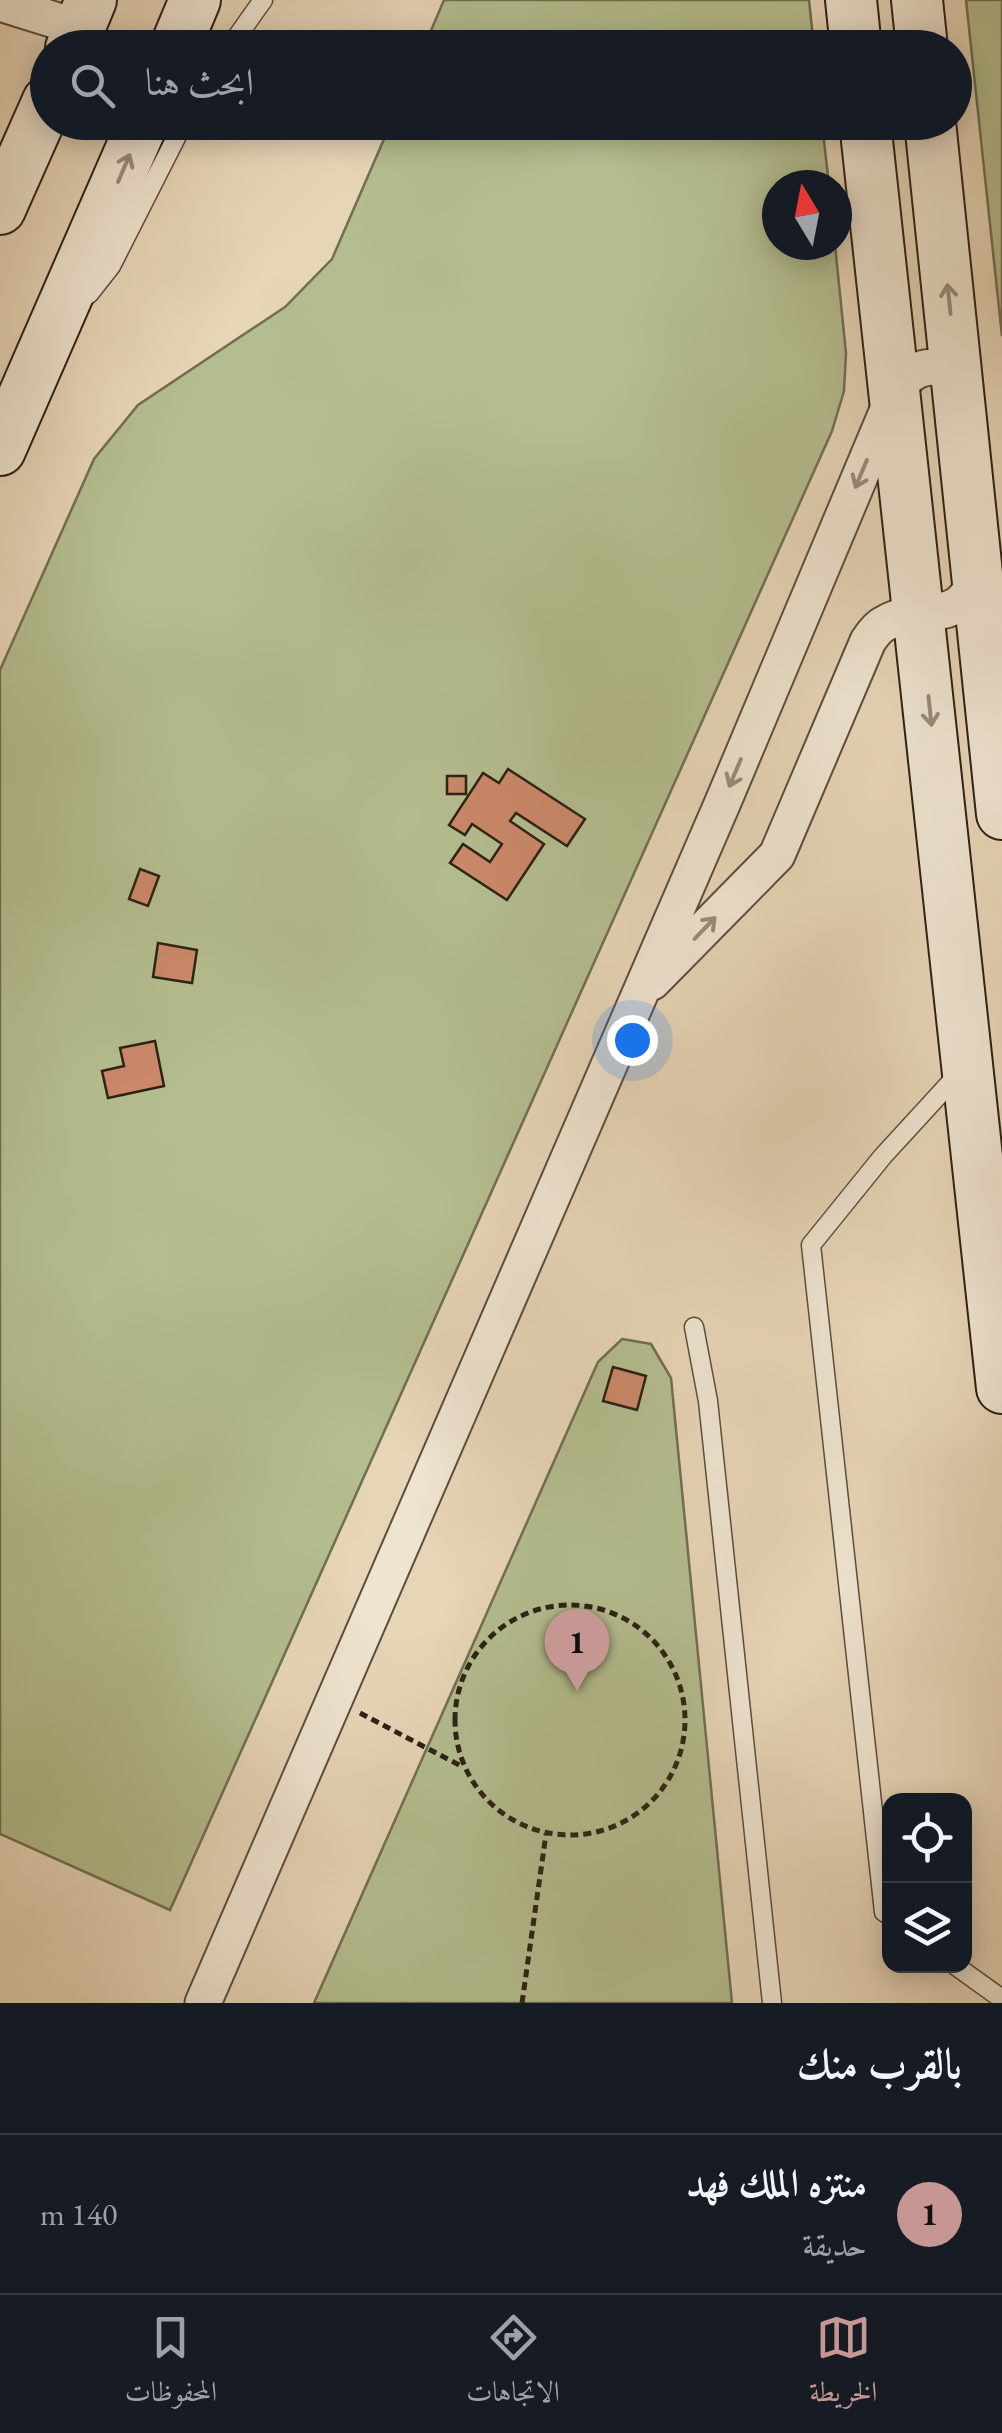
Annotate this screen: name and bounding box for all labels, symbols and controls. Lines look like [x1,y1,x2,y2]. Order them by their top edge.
search box [30,30,972,140]
text: ابحث هنا [145,57,254,106]
icon: search [65,58,120,113]
one-way arrow [116,153,134,184]
north arrow [762,170,852,260]
one-way arrow [940,283,959,316]
one-way arrow [851,458,869,489]
one-way arrow [921,695,940,727]
one-way arrow [725,757,743,788]
one-way arrow [693,916,717,940]
your location [607,1015,658,1066]
pin: 1 [544,1608,610,1691]
map controls [882,1793,972,1973]
button: locate [882,1793,972,1883]
button: layers [882,1883,972,1973]
text: بالقرب منك [797,2036,962,2091]
text: منتزه الملك فهد [686,2158,867,2207]
text: 140 m [40,2193,117,2235]
text: 1 [921,2193,938,2235]
text: حديقة [802,2224,867,2266]
tab: المحفوظات [125,2310,217,2419]
tab: الاتجاهات [466,2310,560,2419]
tab: الخريطة [809,2310,877,2419]

